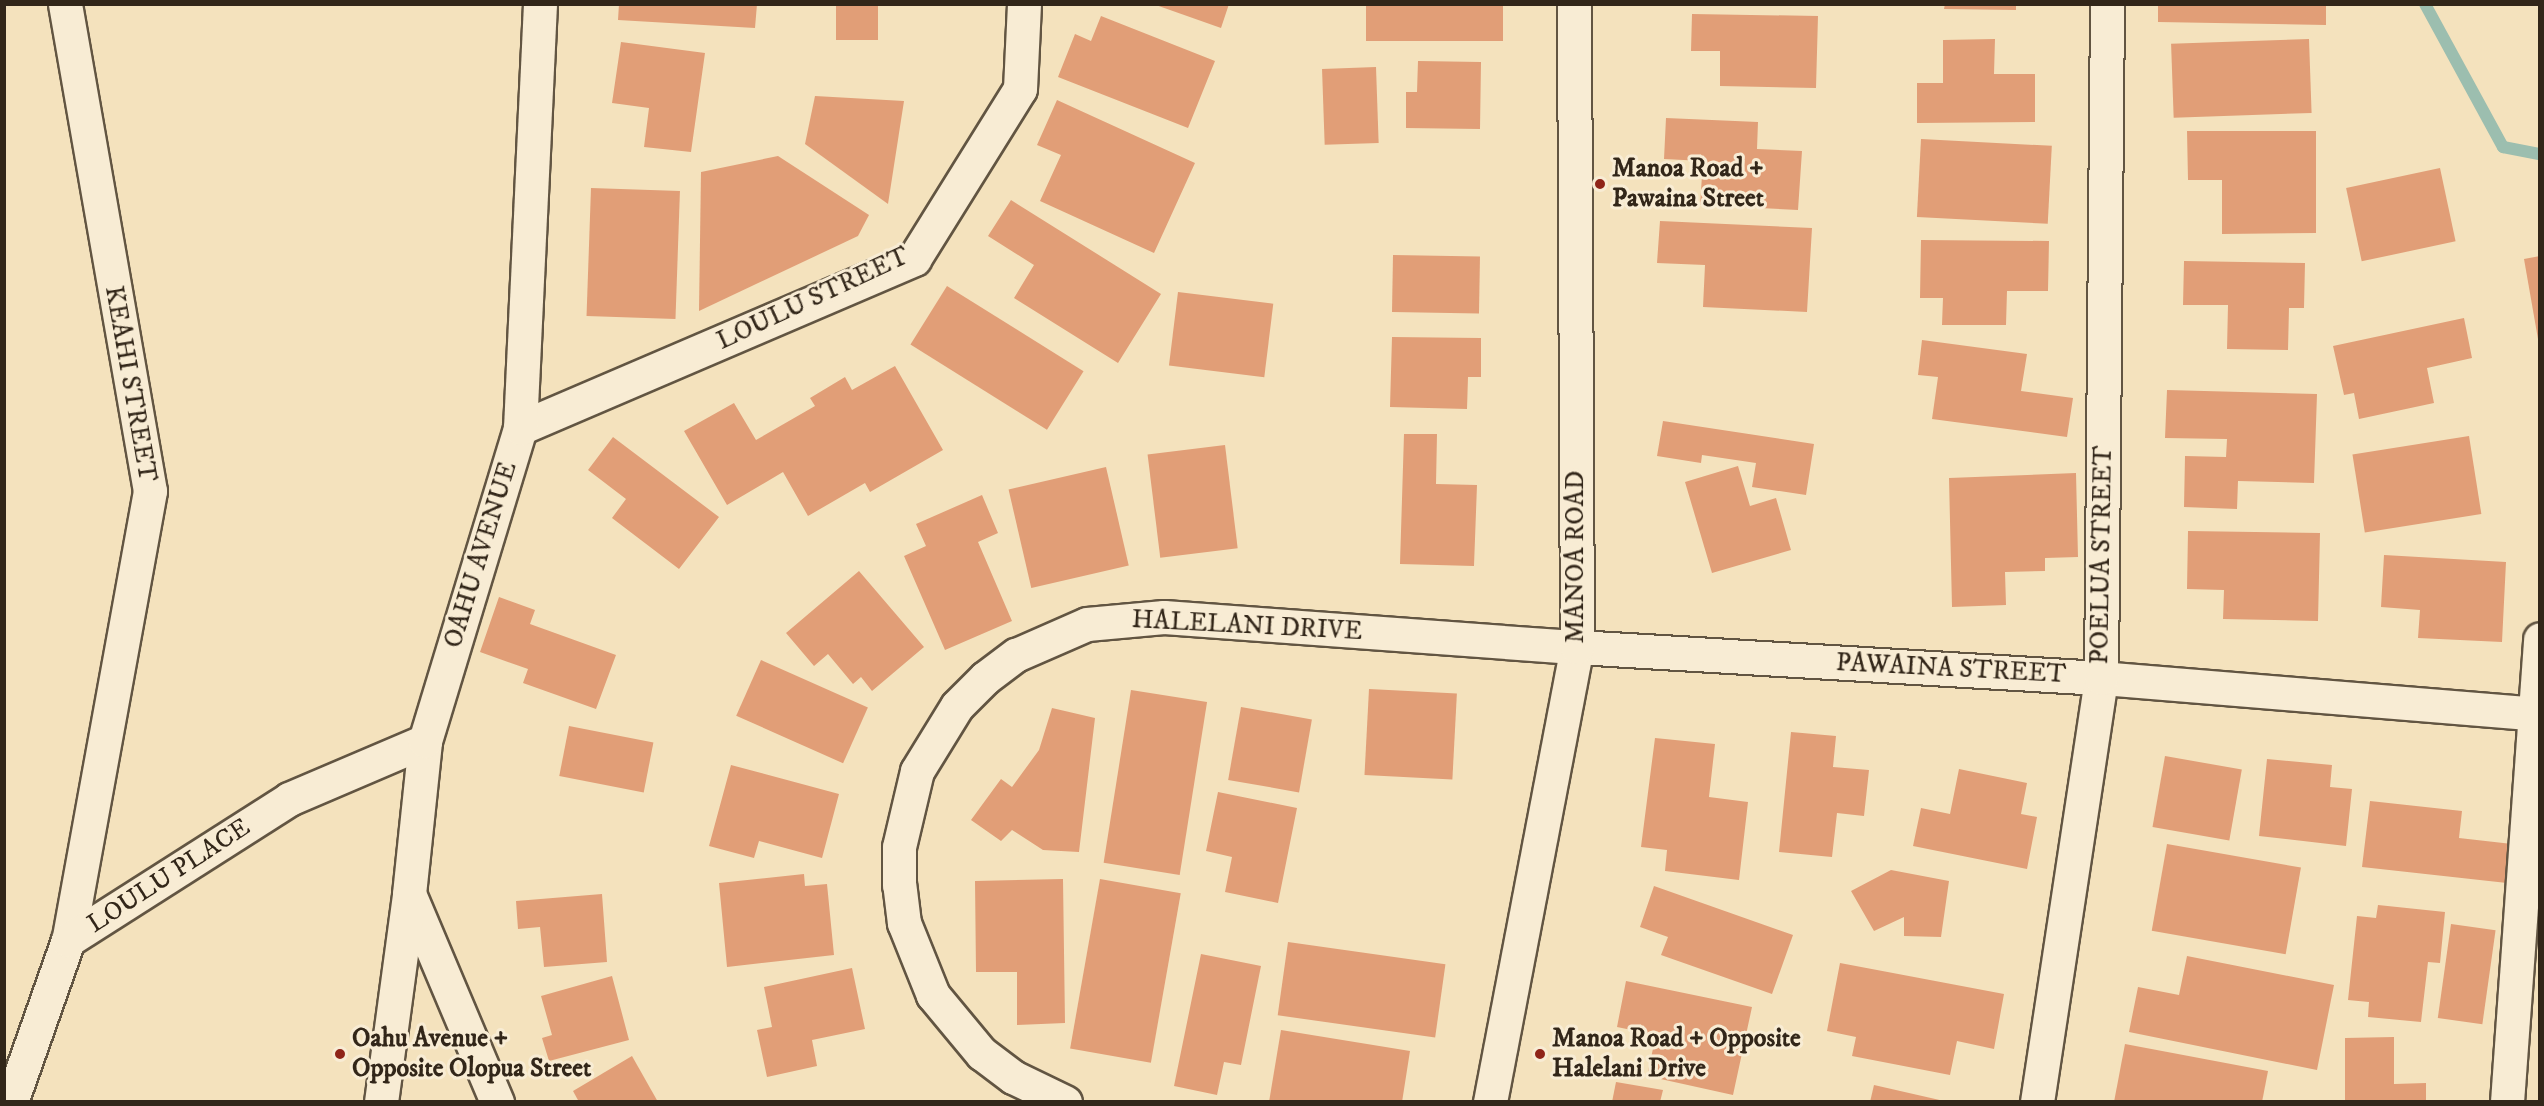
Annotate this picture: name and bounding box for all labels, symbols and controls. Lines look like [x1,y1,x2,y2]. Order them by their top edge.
place label: Manoa Road + Pawaina Street [1612,153,1764,214]
marker: Manoa Road + Pawaina Street [1593,177,1607,191]
street label: LOULU STREET [712,241,914,357]
street label: KEAHI STREET [97,284,163,484]
street label: POELUA STREET [2084,445,2120,665]
street label: OAHU AVENUE [438,458,524,652]
street label: MANOA ROAD [1560,471,1592,643]
street label: HALELANI DRIVE [1131,604,1363,648]
street label: PAWAINA STREET [1835,647,2067,691]
street label: LOULU PLACE [82,812,256,940]
place label: Oahu Avenue + Opposite Olopua Street [352,1023,591,1084]
place label: Manoa Road + Opposite Halelani Drive [1552,1023,1801,1084]
marker: Oahu Avenue + Opposite Olopua Street [333,1047,347,1061]
marker: Manoa Road + Opposite Halelani Drive [1533,1047,1547,1061]

